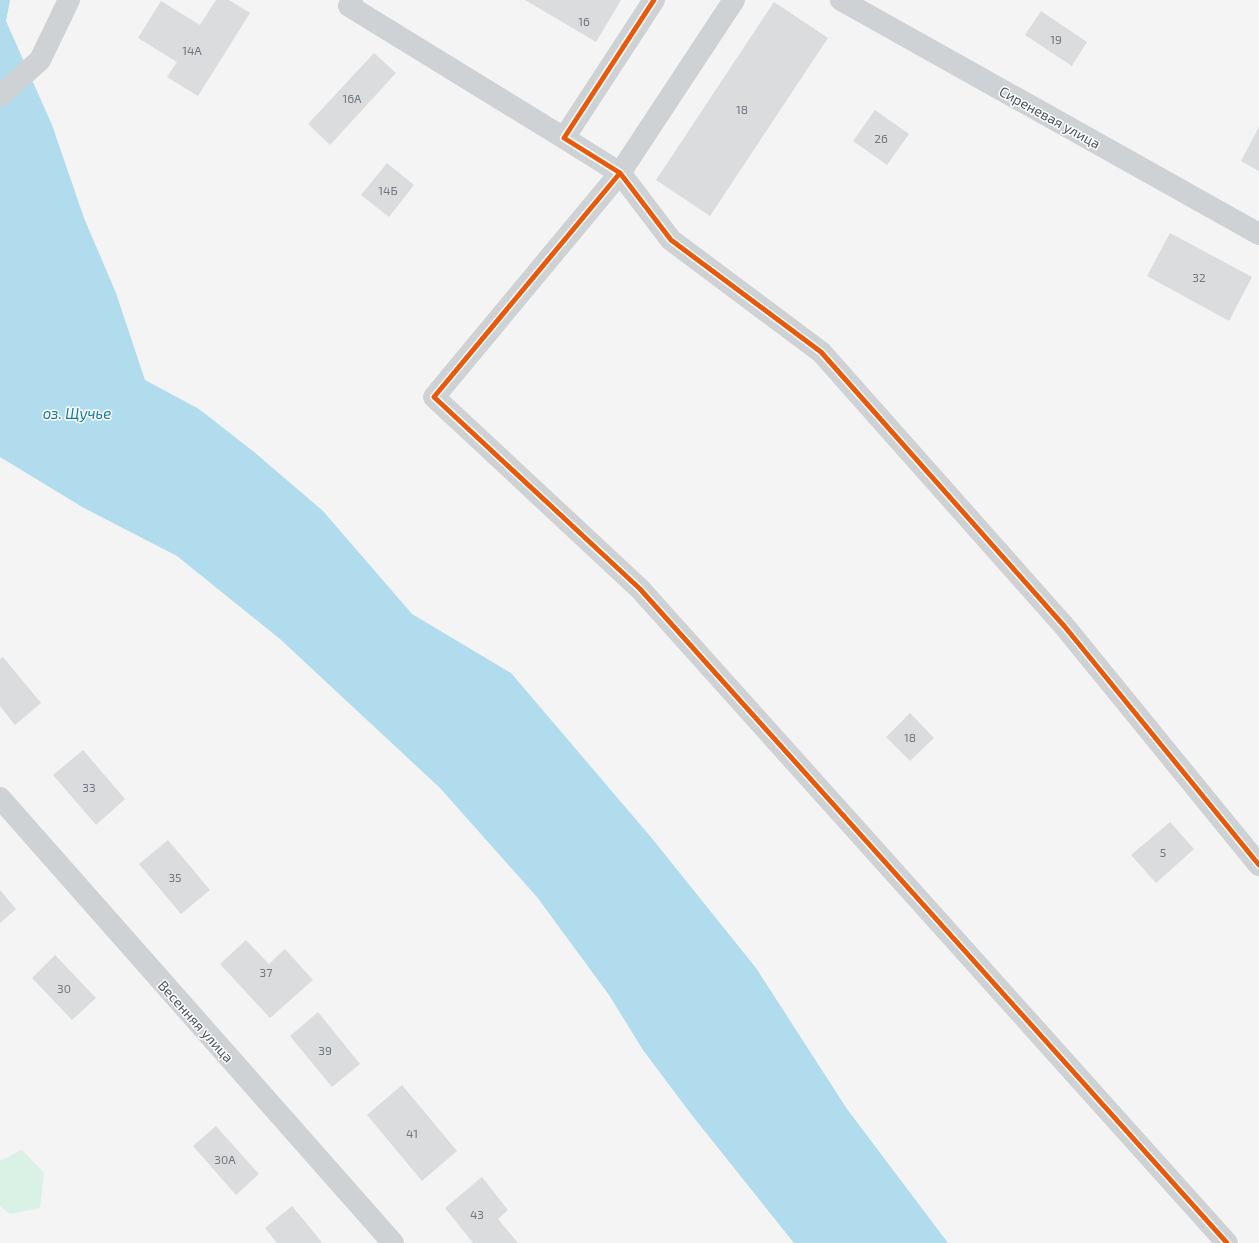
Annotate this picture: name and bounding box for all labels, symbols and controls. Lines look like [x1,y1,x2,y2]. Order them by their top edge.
house number: 16 [578,14,590,28]
house number: 19 [1050,32,1062,46]
house number: 14А [182,43,202,57]
street label: Сиреневая улица [996,82,1104,152]
house number: 16А [342,91,362,105]
house number: 18 [736,102,748,116]
house number: 26 [874,131,888,145]
house number: 14Б [378,183,398,197]
house number: 32 [1192,270,1206,284]
water label: оз. Щучье [43,404,111,422]
house number: 18 [904,730,916,744]
house number: 33 [82,780,96,794]
house number: 5 [1160,845,1166,859]
house number: 35 [168,870,182,884]
house number: 37 [260,965,272,979]
street label: Весенняя улица [155,977,237,1065]
house number: 30 [57,981,71,995]
house number: 39 [318,1043,332,1057]
house number: 41 [406,1126,418,1140]
house number: 30А [214,1152,236,1166]
house number: 43 [470,1207,484,1221]

